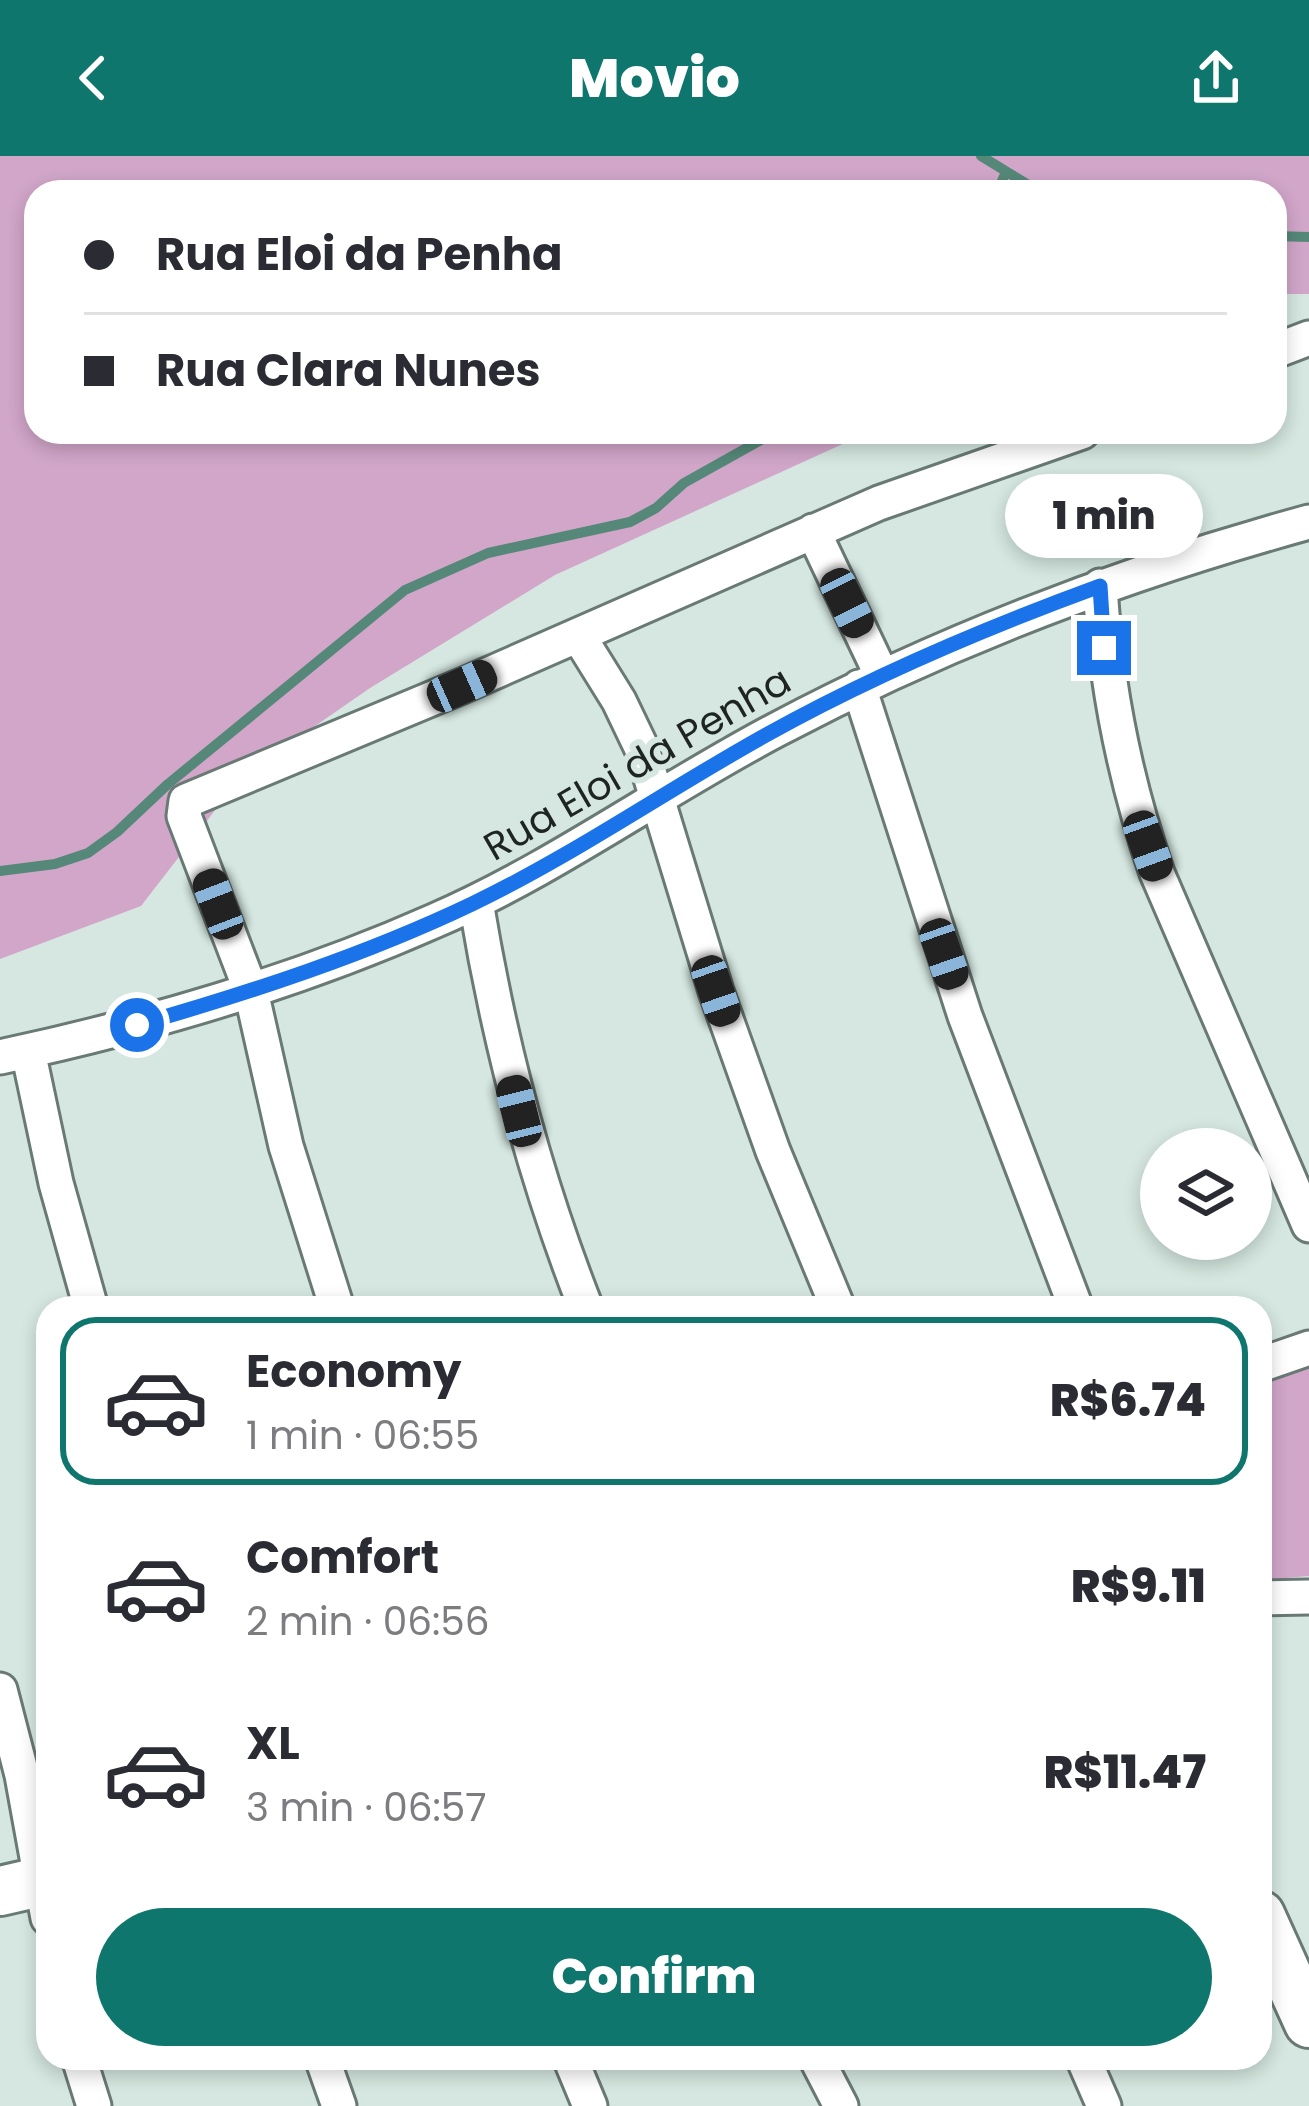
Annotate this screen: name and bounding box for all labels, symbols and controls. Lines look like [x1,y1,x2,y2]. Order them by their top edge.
text: Movio [569,40,740,116]
icon: back [60,45,126,111]
icon: share [1183,45,1249,111]
text: Rua Eloi da Penha [156,223,563,286]
text: Rua Clara Nunes [156,339,541,402]
callout: 1 min [1005,474,1203,558]
text: 1 min [1053,488,1155,543]
car [815,563,879,643]
route end [1077,621,1131,675]
street label: Rua Eloi da Penha [474,653,801,874]
car [422,655,502,717]
car [1119,806,1177,886]
car [188,864,248,944]
car [915,914,973,994]
car [687,951,745,1031]
route start [110,998,164,1052]
car [493,1072,545,1150]
map controls [1140,1128,1272,1260]
button: layers [1140,1128,1272,1260]
text: Economy [246,1340,461,1403]
icon: car [102,1347,210,1455]
text: R$6.74 [1050,1369,1206,1432]
text: 1 min · 06:55 [246,1408,479,1463]
text: Comfort [246,1526,439,1589]
icon: car [102,1533,210,1641]
text: R$9.11 [1071,1555,1206,1618]
text: 2 min · 06:56 [246,1594,489,1649]
text: XL [246,1712,300,1775]
icon: car [102,1719,210,1827]
text: R$11.47 [1044,1741,1206,1804]
text: 3 min · 06:57 [246,1780,487,1835]
button: Confirm [96,1908,1212,2046]

